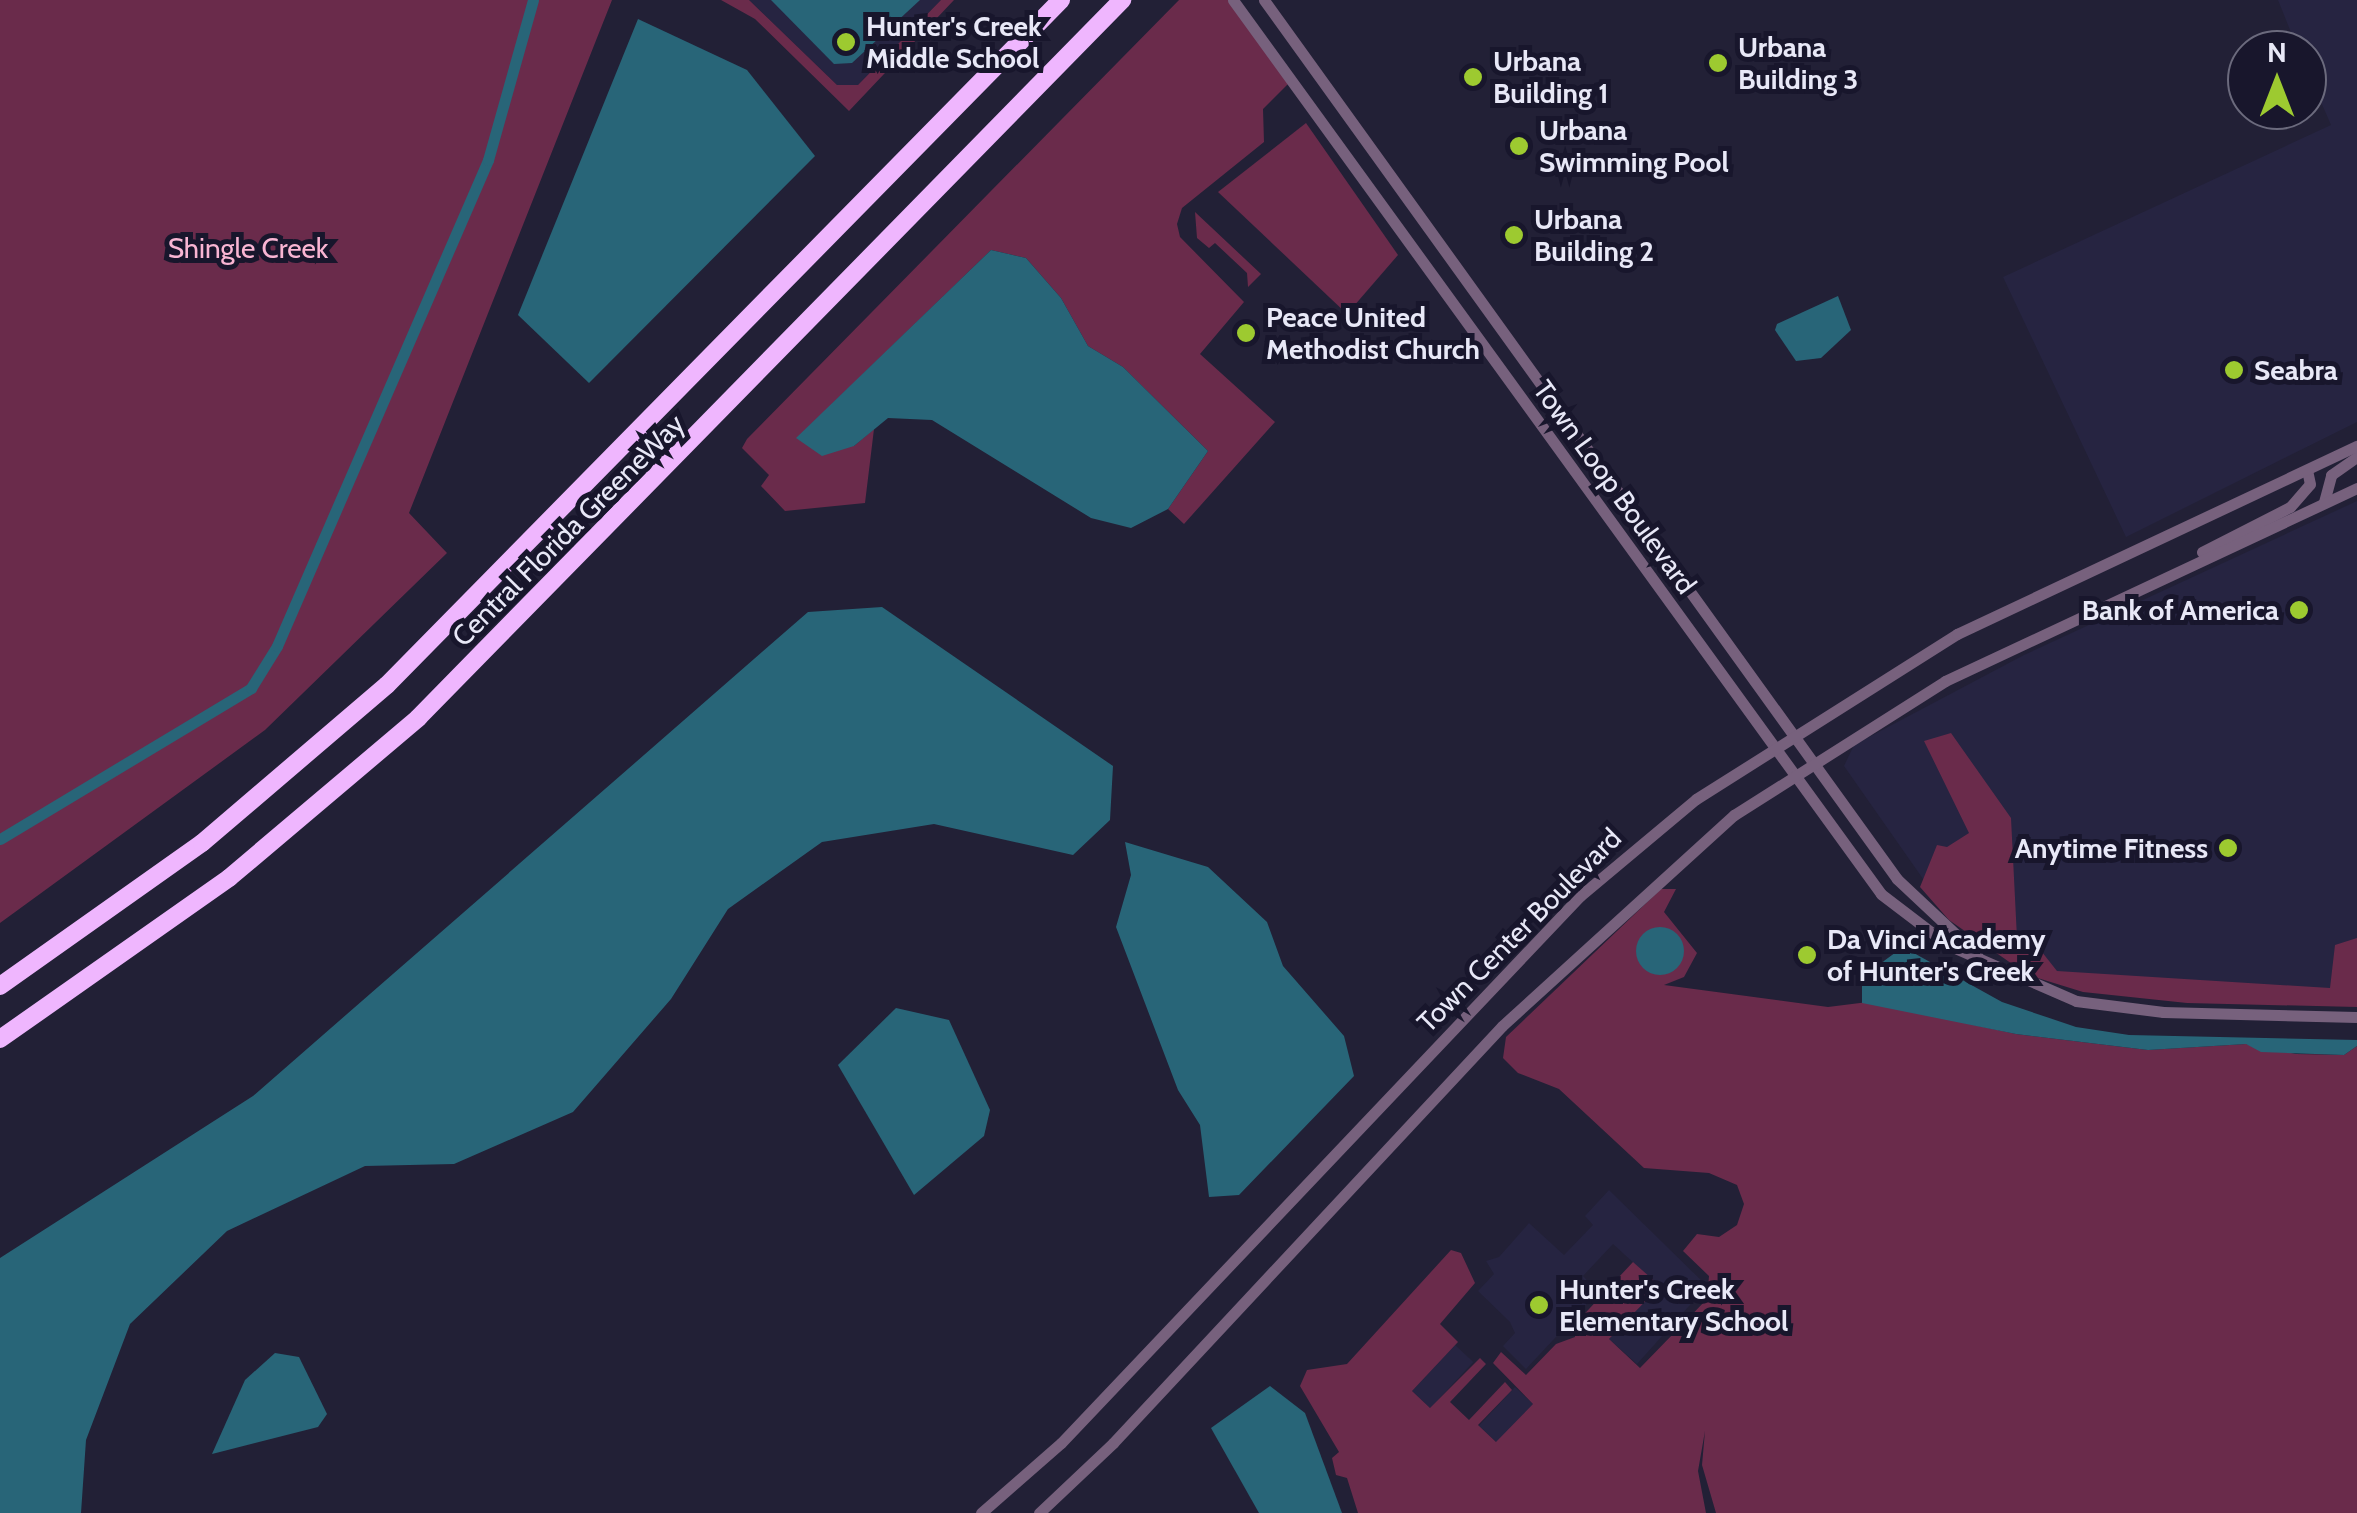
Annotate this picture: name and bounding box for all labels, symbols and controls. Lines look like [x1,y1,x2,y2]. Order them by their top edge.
place label: Hunter's Creek Middle School [866,9,1042,75]
place label: Urbana Building 3 [1738,30,1858,96]
north arrow [2227,30,2327,130]
marker: Hunter's Creek Middle School [835,31,857,53]
text: N [2267,35,2287,69]
place label: Urbana Building 1 [1493,44,1609,110]
marker: Urbana Building 3 [1707,52,1729,74]
marker: Urbana Building 1 [1462,66,1484,88]
place label: Urbana Swimming Pool [1539,113,1729,179]
marker: Urbana Swimming Pool [1508,135,1530,157]
place label: Urbana Building 2 [1534,202,1654,268]
marker: Urbana Building 2 [1503,224,1525,246]
park label: Shingle Creek [168,231,328,265]
place label: Peace United Methodist Church [1266,300,1480,366]
marker: Peace United Methodist Church [1235,322,1257,344]
place label: Seabra [2254,353,2338,387]
marker: Seabra [2223,359,2245,381]
street label: Town Loop Boulevard [1526,374,1704,600]
street label: Central Florida GreeneWay [445,407,691,653]
place label: Bank of America [2082,593,2279,627]
marker: Bank of America [2288,599,2310,621]
street label: Town Center Boulevard [1410,821,1628,1039]
place label: Anytime Fitness [2015,831,2208,865]
marker: Anytime Fitness [2217,837,2239,859]
place label: Da Vinci Academy of Hunter's Creek [1827,922,2045,988]
marker: Da Vinci Academy of Hunter's Creek [1796,944,1818,966]
place label: Hunter's Creek Elementary School [1559,1272,1788,1338]
marker: Hunter's Creek Elementary School [1528,1294,1550,1316]

